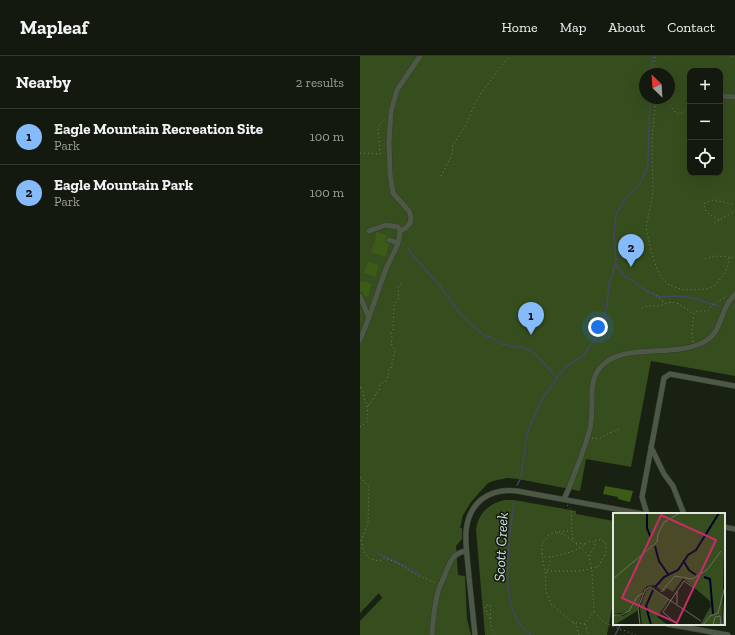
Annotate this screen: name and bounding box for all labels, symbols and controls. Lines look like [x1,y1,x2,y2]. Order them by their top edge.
text: Mapleaf [20,16,88,39]
text: Home [502,19,538,36]
text: Map [560,19,586,36]
text: About [608,19,645,36]
text: Contact [667,19,715,36]
north arrow [639,68,675,104]
map controls [687,68,723,176]
button: + [687,68,723,104]
text: Nearby [16,72,71,92]
text: 2 results [296,75,344,90]
button: − [687,104,723,140]
text: Eagle Mountain Recreation Site [54,120,263,138]
text: 1 [26,129,32,144]
text: 100 m [310,129,344,144]
text: Park [54,138,80,153]
button: locate [687,140,723,176]
text: Eagle Mountain Park [54,176,193,194]
text: 2 [26,185,32,200]
text: 100 m [310,185,344,200]
text: Park [54,194,80,209]
pin: 2 [618,234,644,267]
pin: 1 [518,302,544,335]
your location [588,317,608,337]
water label: Scott Creek [490,511,512,582]
inset map [613,513,725,625]

